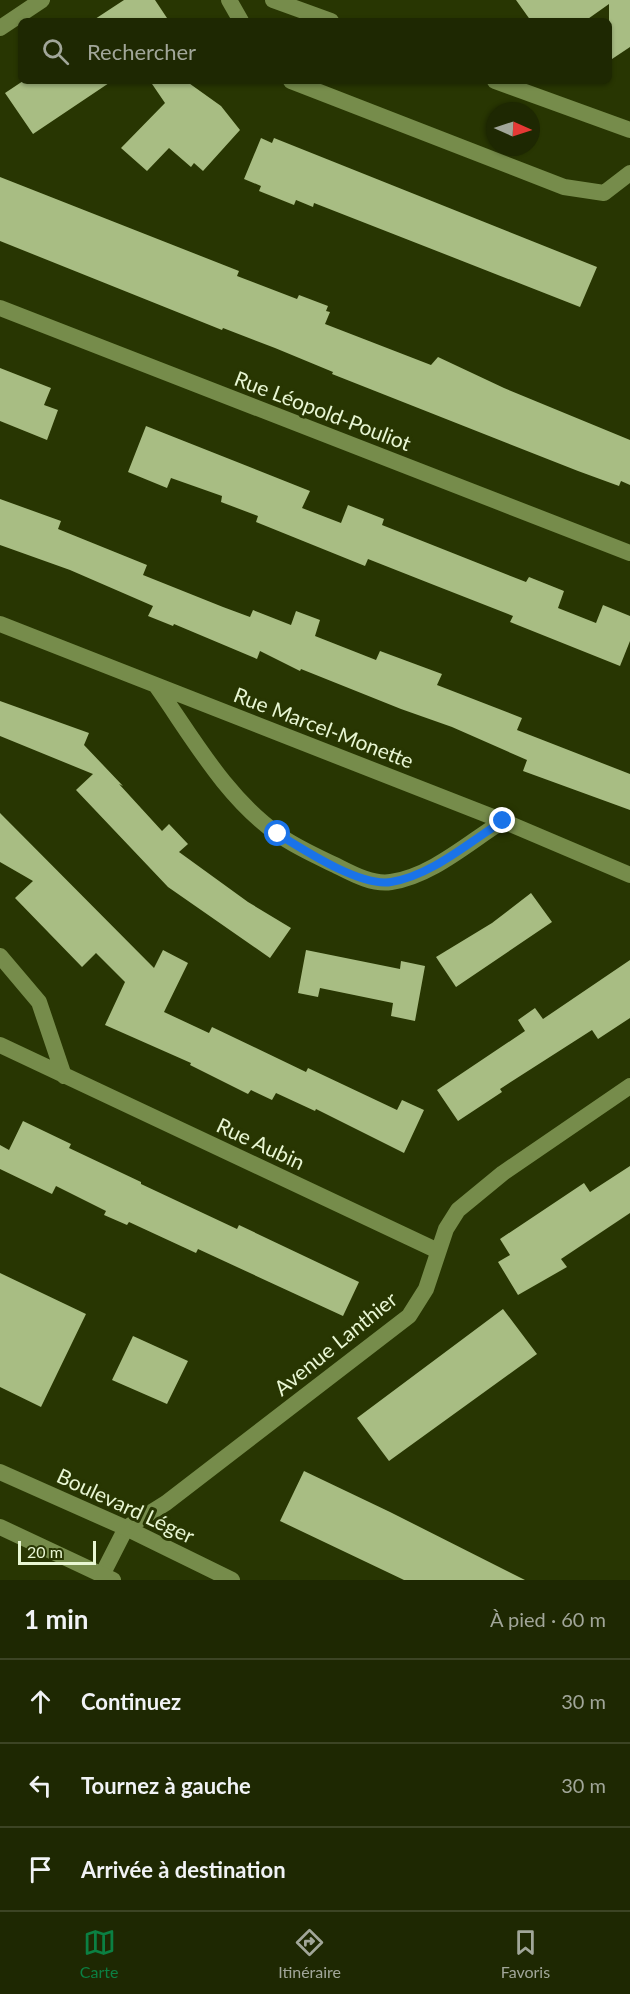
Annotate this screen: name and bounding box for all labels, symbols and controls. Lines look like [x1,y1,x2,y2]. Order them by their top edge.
search box [18,18,612,84]
icon: search [39,35,72,68]
text: Rechercher [87,38,196,65]
north arrow [486,102,540,156]
street label: Rue Léopold-Pouliot [231,365,415,455]
street label: Rue Marcel-Monette [231,681,417,773]
route end [489,807,515,833]
route start [264,820,290,846]
street label: Rue Aubin [213,1112,309,1174]
street label: Avenue Lanthier [269,1286,402,1400]
street label: Boulevard Léger [53,1462,199,1548]
scale bar [18,1538,96,1566]
text: 20 m [27,1542,63,1561]
text: 1 min [24,1603,88,1635]
text: À pied · 60 m [490,1607,606,1631]
icon: ahead [24,1685,57,1718]
text: Continuez [81,1688,181,1715]
text: 30 m [561,1689,606,1713]
icon: left [24,1769,57,1802]
text: Tournez à gauche [81,1772,251,1799]
text: 30 m [561,1773,606,1797]
icon: arrive [24,1853,57,1886]
text: Arrivée à destination [81,1856,286,1883]
tab: Carte [80,1926,118,1981]
tab: Itinéraire [278,1926,341,1981]
tab: Favoris [501,1926,550,1981]

